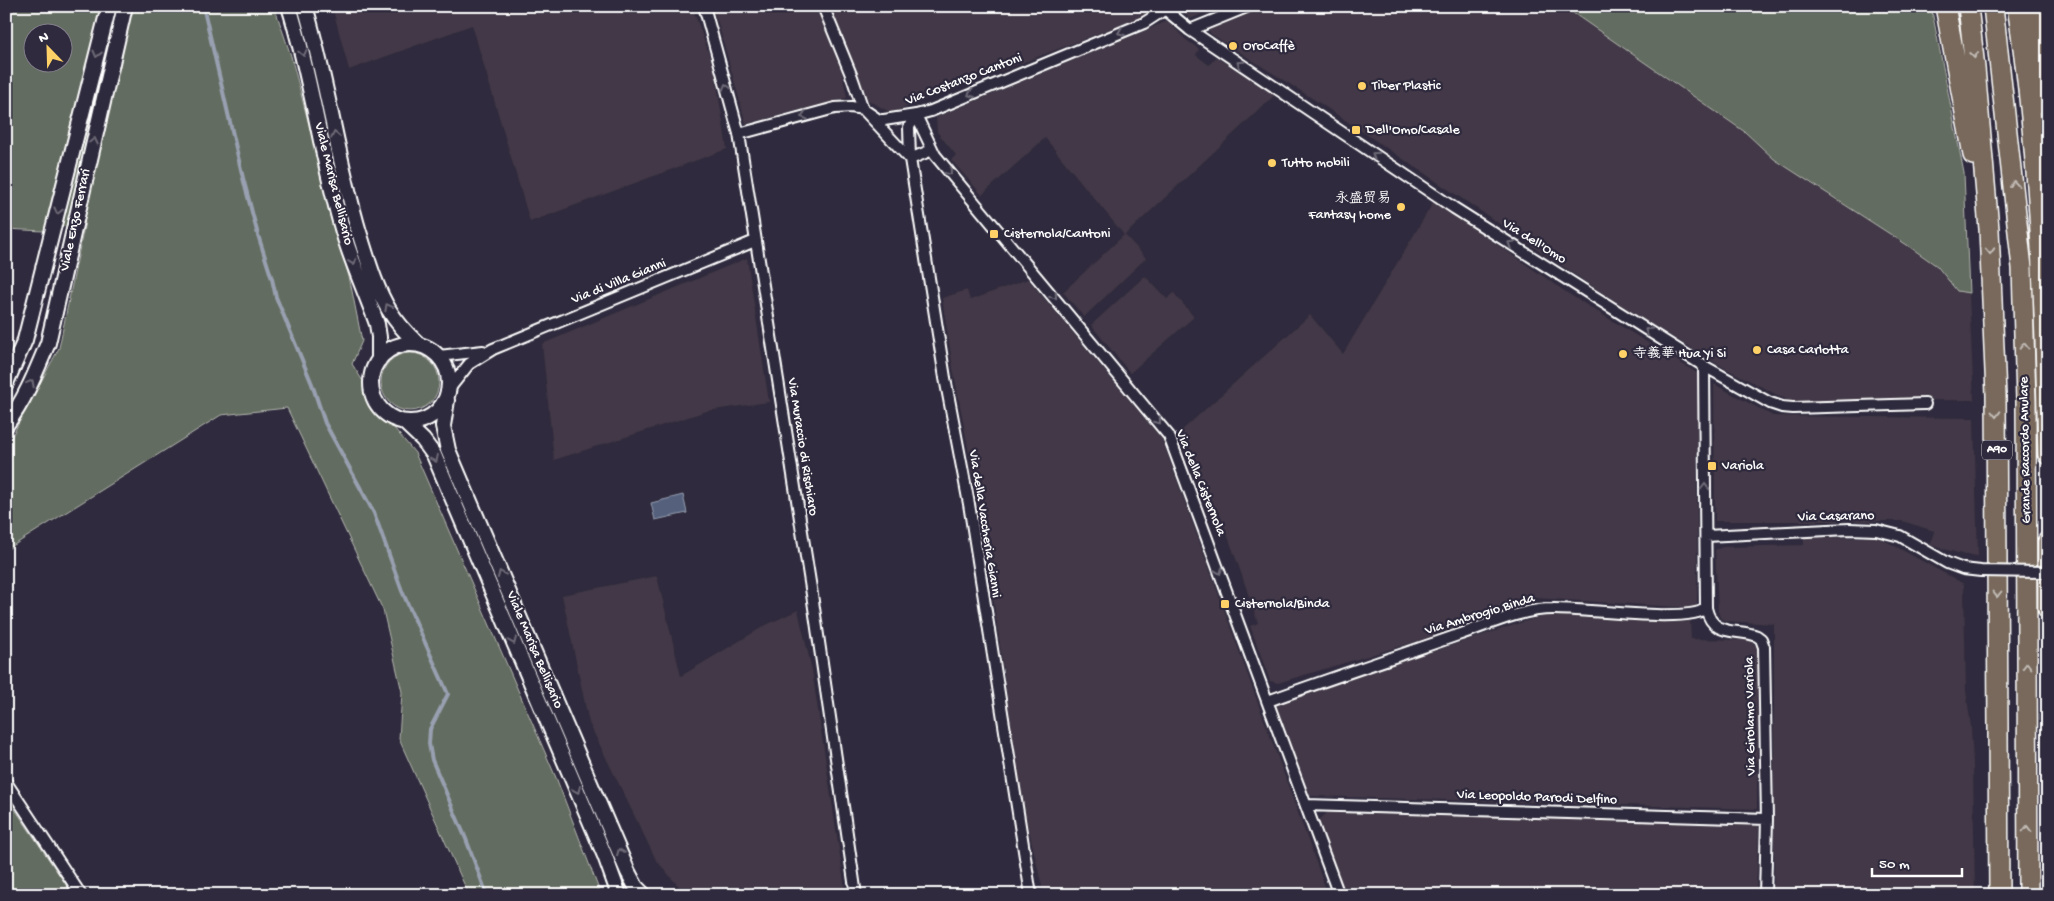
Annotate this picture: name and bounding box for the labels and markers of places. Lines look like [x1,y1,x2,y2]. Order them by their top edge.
place label: OroCaffè [1243,38,1296,55]
marker: OroCaffè [1227,40,1239,52]
place label: Tiber Plastic [1371,78,1442,95]
marker: Tiber Plastic [1356,80,1368,92]
place label: Dell'Omo/Casale [1365,122,1460,139]
marker: Dell'Omo/Casale [1350,124,1362,136]
place label: Tutto mobili [1281,155,1350,172]
marker: Tutto mobili [1266,157,1278,169]
place label: 永盛贸易 Fantasy home [1308,190,1392,224]
marker: 永盛贸易 Fantasy home [1395,201,1407,213]
place label: Cisternola/Cantoni [1004,226,1111,243]
marker: Cisternola/Cantoni [988,228,1000,240]
place label: Casa Carlotta [1767,342,1850,359]
marker: Casa Carlotta [1751,344,1763,356]
place label: 寺義華 Hua Yi Si [1633,346,1726,363]
marker: 寺義華 Hua Yi Si [1617,348,1629,360]
place label: Variola [1721,458,1765,475]
marker: Variola [1706,460,1718,472]
place label: Cisternola/Binda [1235,596,1331,613]
marker: Cisternola/Binda [1219,598,1231,610]

